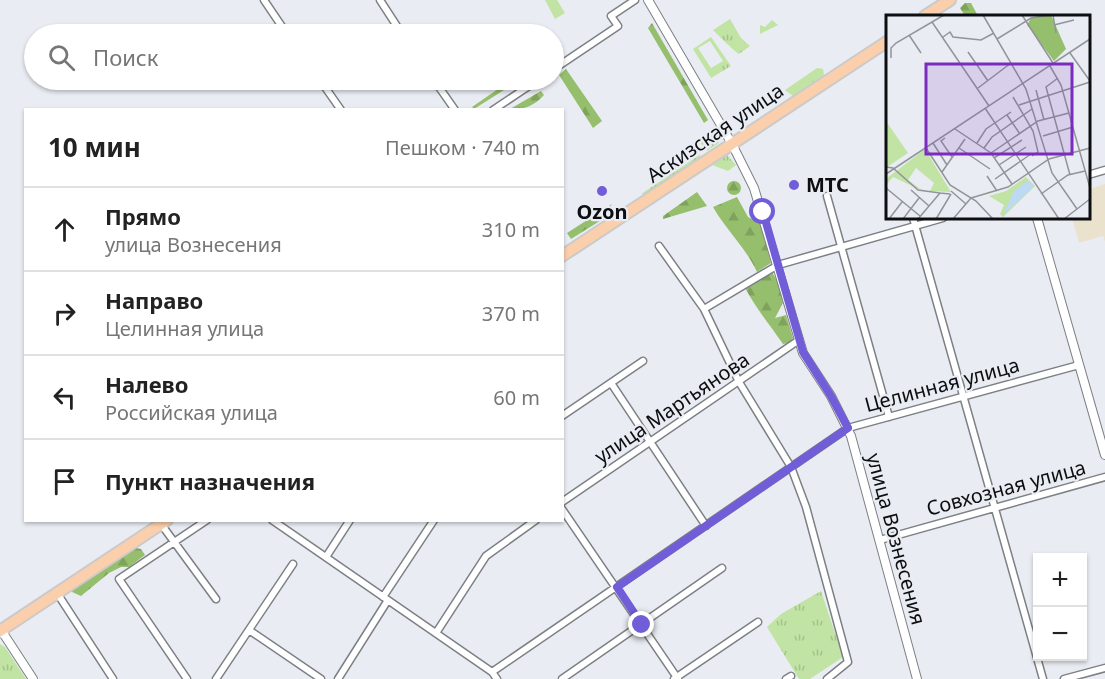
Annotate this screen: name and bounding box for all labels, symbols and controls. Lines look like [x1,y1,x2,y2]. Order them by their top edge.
inset map [886,15,1090,219]
search box [24,24,564,90]
icon: search [45,41,78,74]
text: Поиск [93,42,158,72]
street label: Аскизская улица [641,77,789,188]
text: 10 мин [48,129,141,165]
text: Пешком · 740 m [385,134,540,161]
place label: МТС [806,171,849,198]
marker: МТС [787,178,801,192]
marker: Ozon [595,184,609,198]
place label: Ozon [576,198,628,225]
route start [749,198,775,224]
text: Прямо [105,201,181,231]
icon: ahead [48,213,81,246]
text: 310 m [482,216,540,243]
text: улица Вознесения [105,231,282,258]
text: Направо [105,285,203,315]
icon: right [48,297,81,330]
text: 370 m [482,300,540,327]
text: Целинная улица [105,315,264,342]
street label: улица Мартьянова [589,346,754,469]
street label: Целинная улица [862,351,1022,418]
text: Налево [105,369,188,399]
icon: left [48,381,81,414]
text: 60 m [493,384,540,411]
text: Российская улица [105,399,278,426]
street label: улица Вознесения [861,450,932,628]
street label: Совхозная улица [923,453,1089,522]
icon: arrive [48,465,81,498]
text: Пункт назначения [105,466,315,496]
map controls [1033,553,1087,661]
button: + [1033,553,1087,607]
button: − [1033,607,1087,661]
route end [628,611,654,637]

